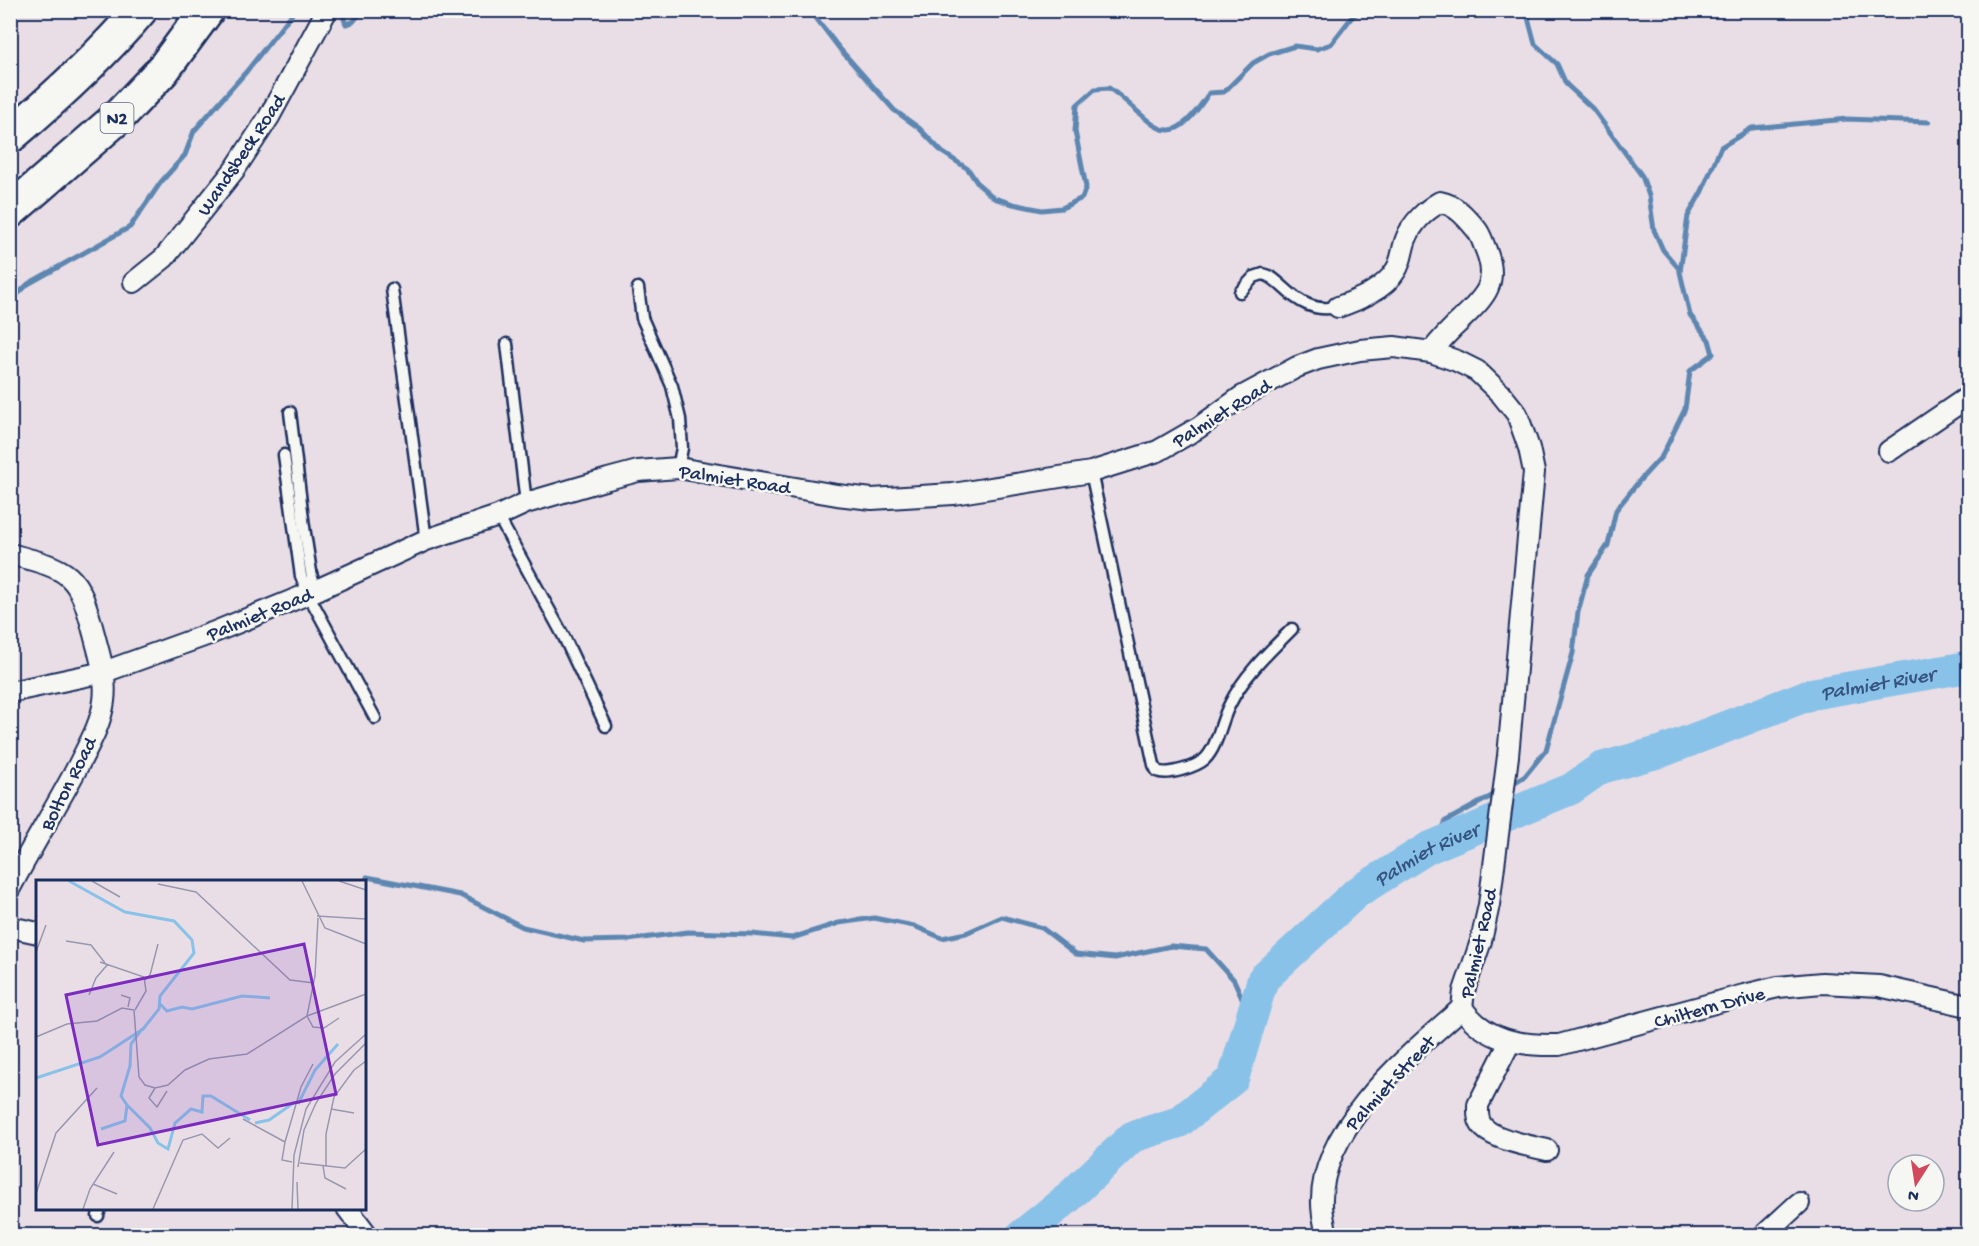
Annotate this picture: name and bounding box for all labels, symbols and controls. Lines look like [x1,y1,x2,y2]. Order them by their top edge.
street label: Wandsbeck Road [194,89,293,221]
road number: N2 [100,103,134,133]
street label: Palmiet Road [1168,374,1278,455]
street label: Palmiet Road [676,461,794,502]
street label: Palmiet Road [203,584,319,648]
water label: Palmiet River [1819,663,1941,708]
street label: Bolton Road [36,732,104,836]
water label: Palmiet River [1371,818,1488,894]
inset map [36,880,366,1210]
street label: Palmiet Road [1456,884,1505,1002]
street label: Chiltern Drive [1652,983,1768,1035]
street label: Palmiet Street [1341,1031,1443,1137]
north arrow [1886,1153,1946,1213]
text: N [1906,1184,1921,1205]

